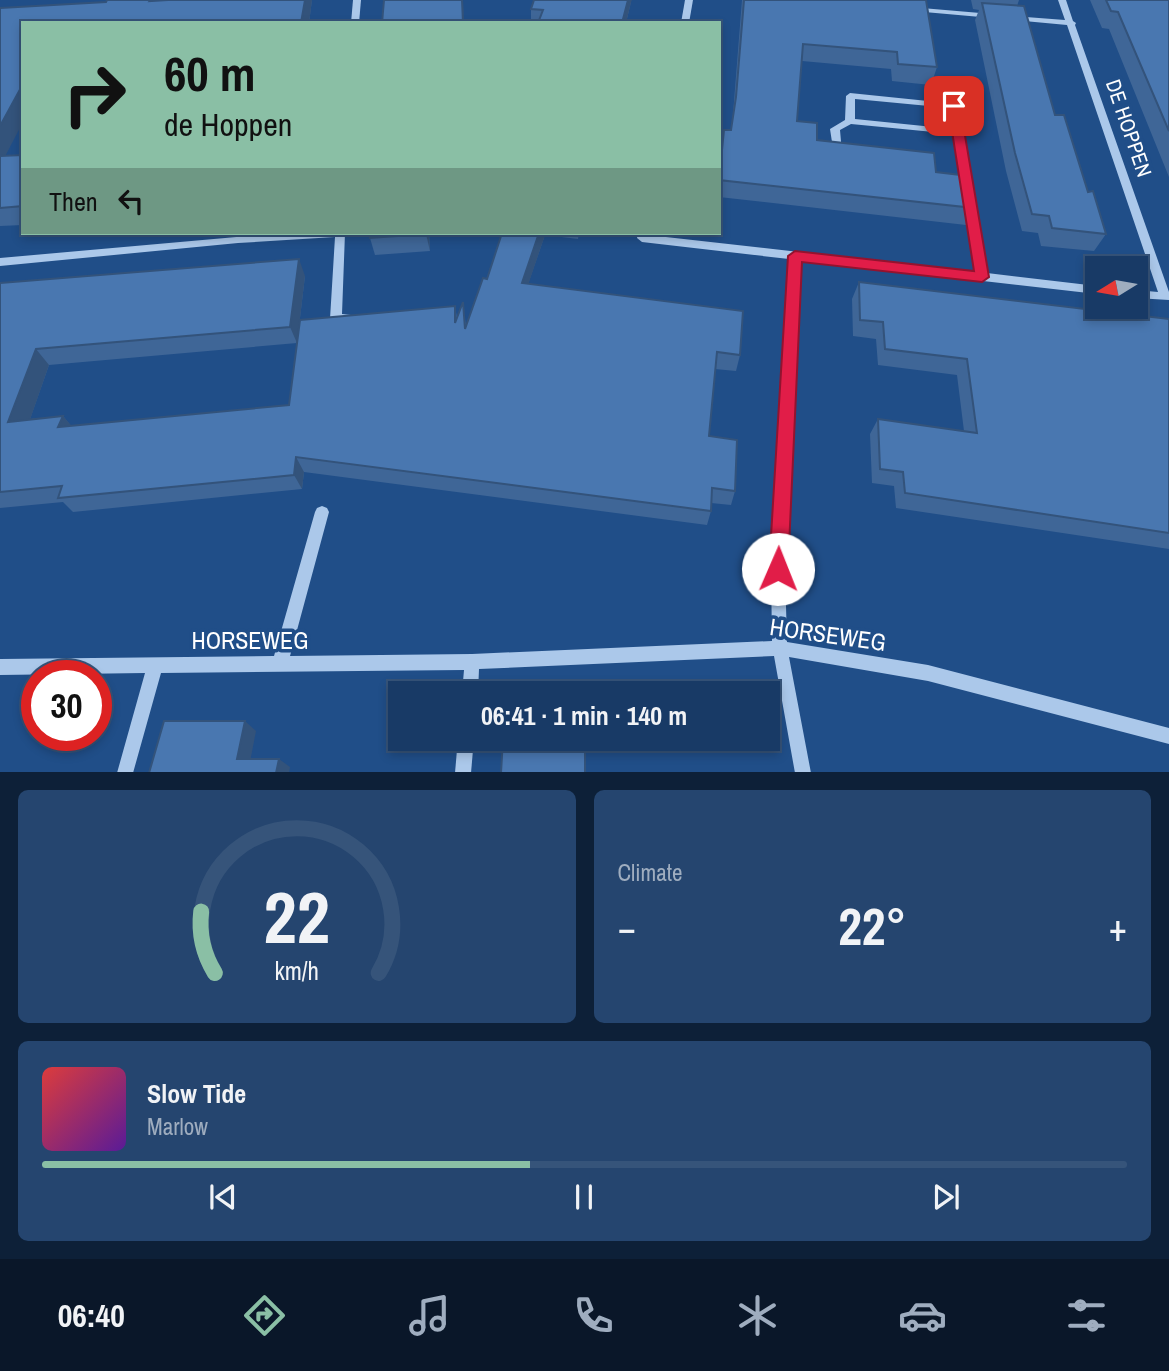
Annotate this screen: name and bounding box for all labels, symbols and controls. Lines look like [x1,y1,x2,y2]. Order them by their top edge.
text: 60 m [164,40,256,106]
icon: right [49,49,140,140]
street label: DE HOPPEN [1099,75,1159,181]
pin [924,76,984,136]
icon: arrive [935,87,973,125]
text: de Hoppen [164,103,292,146]
icon: left [112,182,150,220]
text: Then [49,184,98,219]
north arrow [1085,256,1148,318]
map controls [1085,256,1148,319]
position arrow [741,532,815,606]
street label: HORSEWEG [768,610,888,658]
street label: HORSEWEG [192,624,309,656]
speed limit sign: 30 [21,660,112,751]
text: 06:41 · 1 min · 140 m [481,698,687,733]
text: Climate [618,857,682,888]
text: 22 [264,868,330,966]
text: 22° [838,891,906,961]
text: − [618,902,636,953]
text: + [1109,902,1127,953]
text: km/h [275,953,319,987]
text: Slow Tide [147,1076,246,1111]
text: Marlow [147,1111,208,1142]
icon: previous [204,1178,242,1216]
icon: pause [565,1178,603,1216]
icon: next [927,1178,965,1216]
icon: directions [240,1291,289,1340]
icon: music [405,1291,454,1340]
icon: phone [569,1291,618,1340]
icon: climate [733,1291,782,1340]
icon: car [898,1291,947,1340]
icon: filters [1062,1291,1111,1340]
text: 06:40 [58,1294,125,1337]

